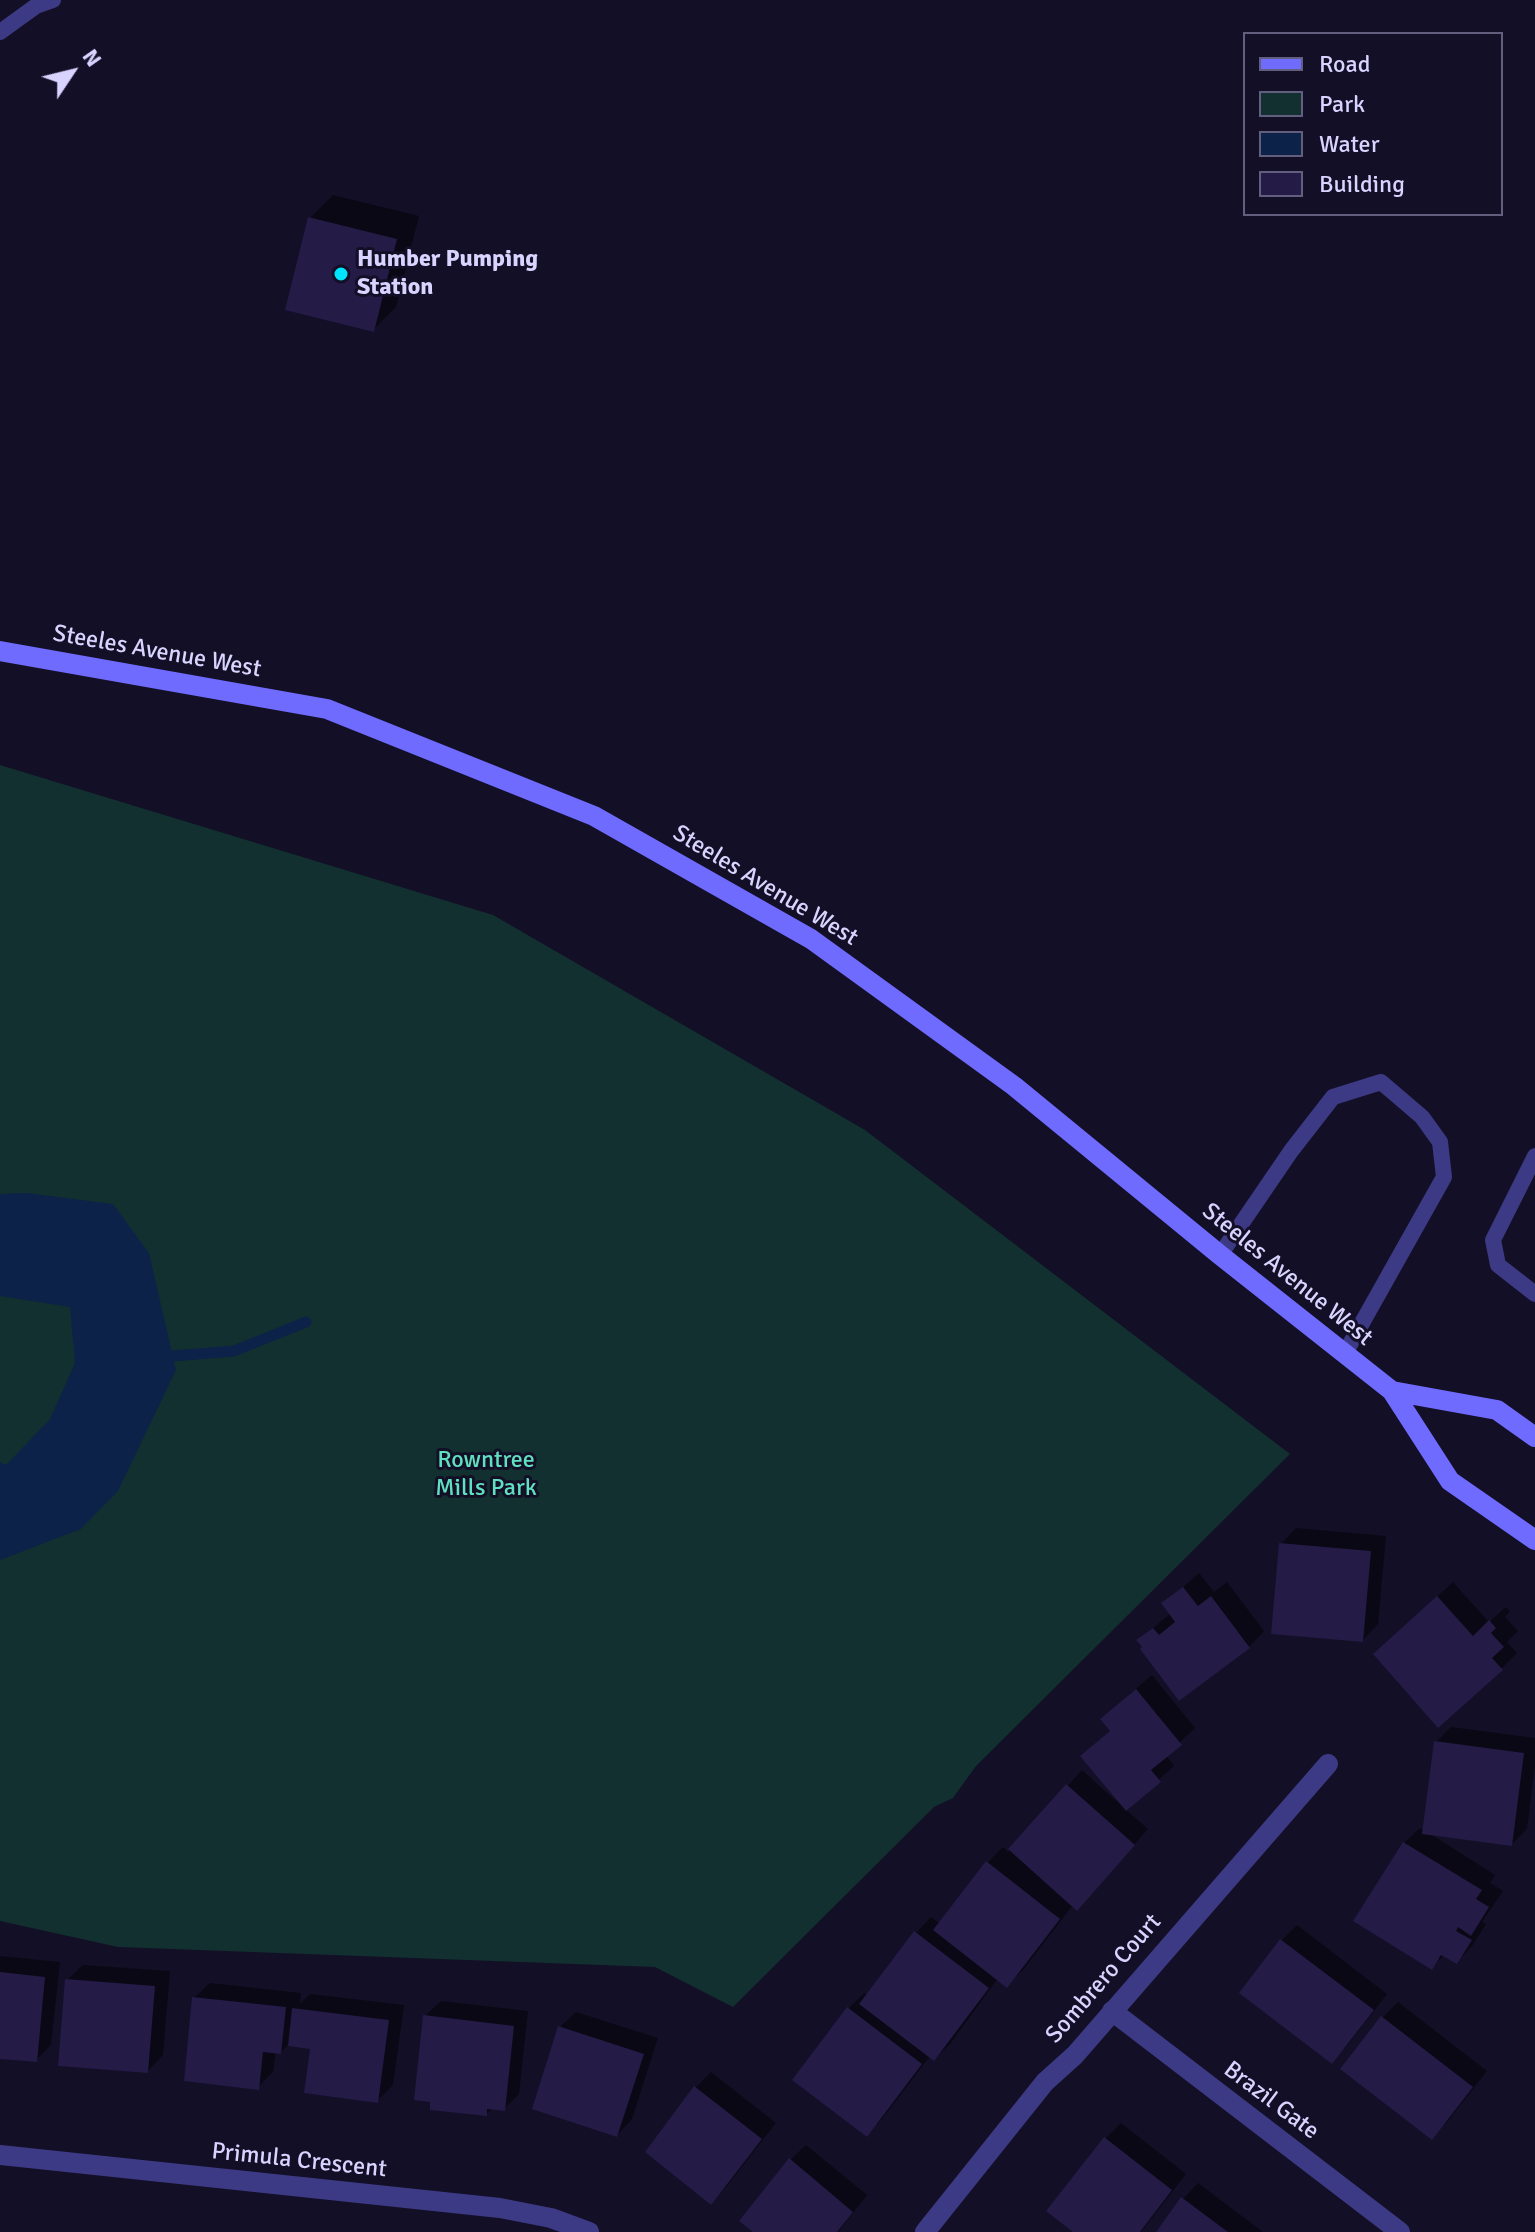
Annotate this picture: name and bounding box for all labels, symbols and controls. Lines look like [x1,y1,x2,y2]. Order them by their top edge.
north arrow [32,32,112,112]
legend [1243,32,1503,216]
text: N [77,44,108,72]
text: Road [1319,49,1370,79]
text: Park [1319,89,1365,119]
text: Water [1319,129,1379,159]
text: Building [1319,169,1405,199]
place label: Humber Pumping Station [357,246,538,302]
marker: Humber Pumping Station [332,265,350,283]
street label: Steeles Avenue West [51,620,263,684]
street label: Steeles Avenue West [667,819,863,953]
street label: Steeles Avenue West [1196,1197,1378,1353]
park label: Rowntree Mills Park [435,1447,537,1503]
street label: Sombrero Court [1040,1909,1168,2049]
street label: Brazil Gate [1218,2056,1324,2146]
street label: Primula Crescent [210,2137,388,2185]

